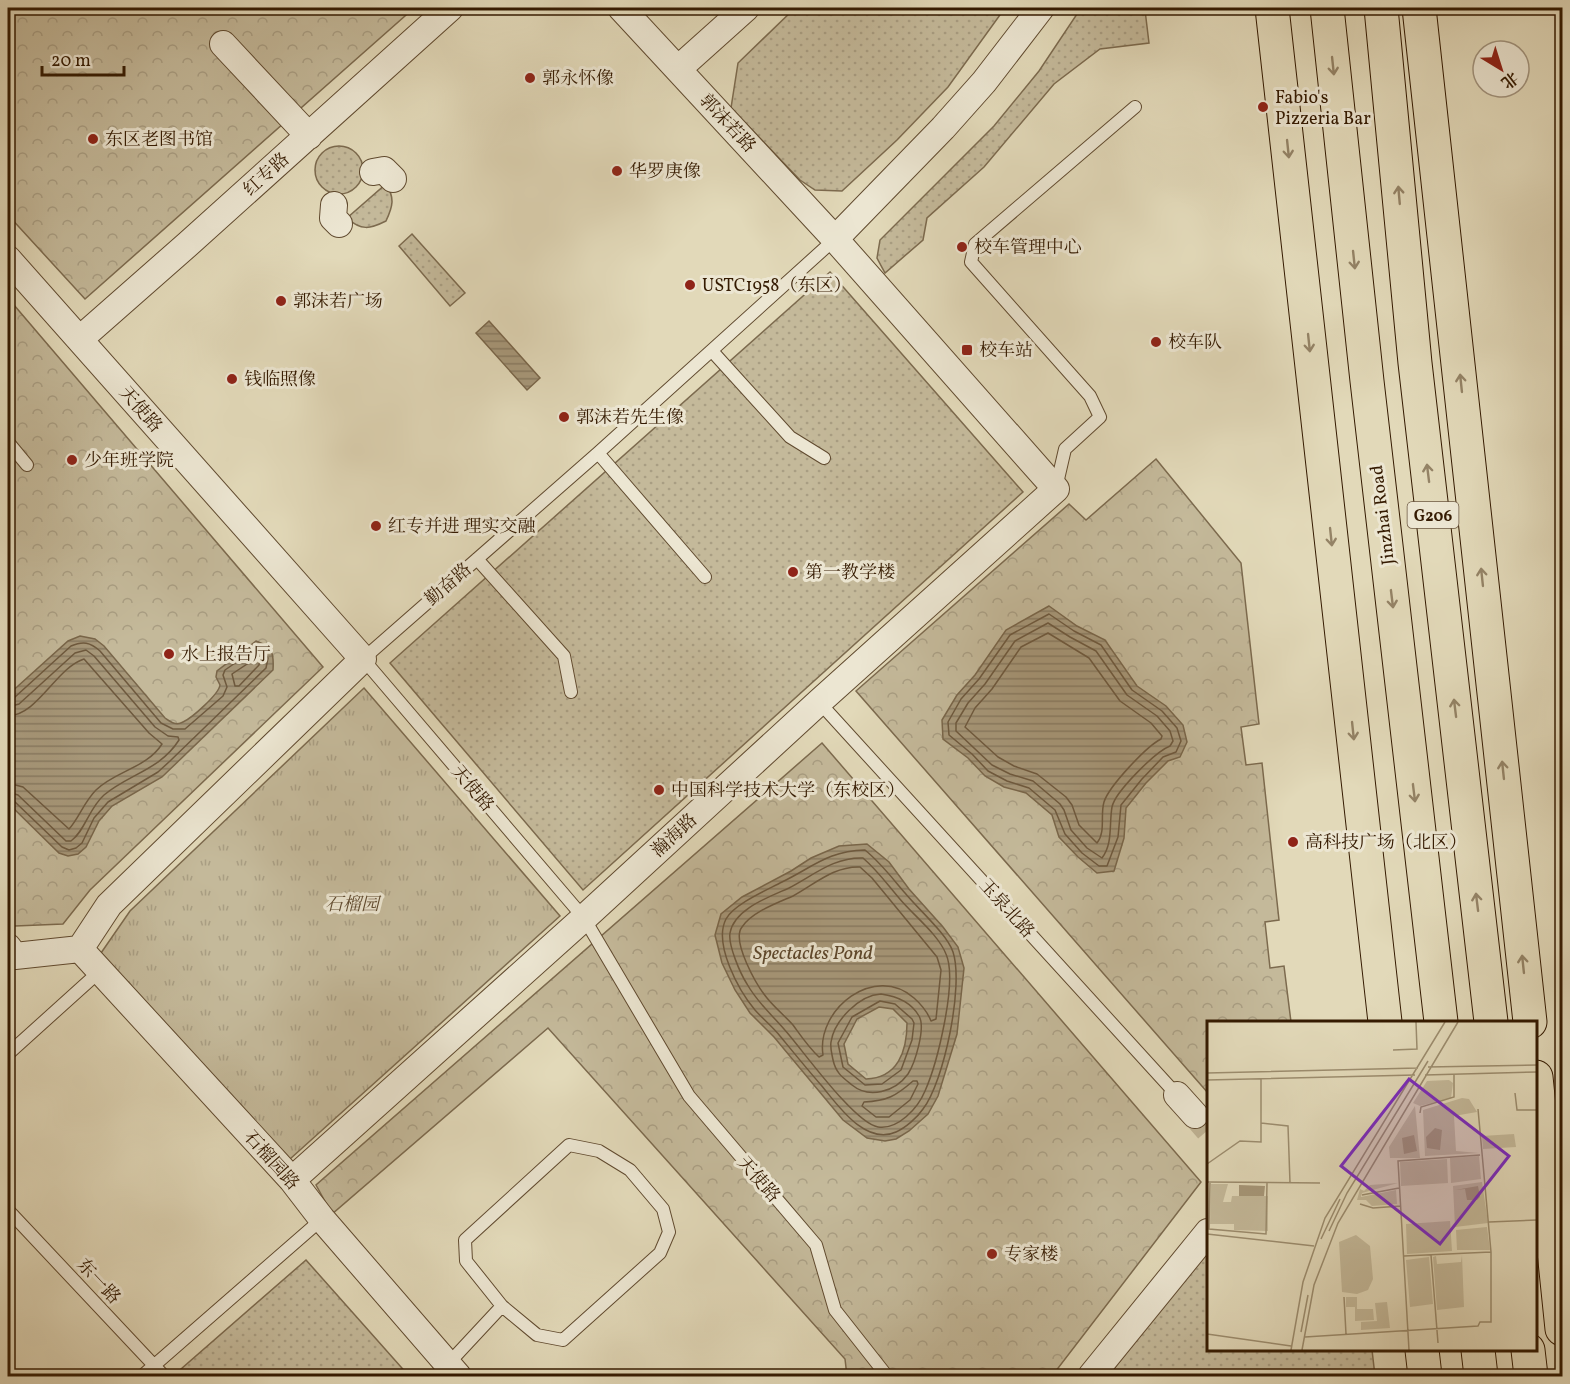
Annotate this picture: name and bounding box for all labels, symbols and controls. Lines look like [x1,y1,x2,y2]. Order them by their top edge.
scale bar [42,39,124,77]
north arrow [1471,39,1531,99]
text: 20 m [51,49,91,74]
one-way arrow [1328,55,1339,75]
text: 北 [1496,66,1522,93]
place label: 郭永怀像 [542,67,614,92]
marker: 郭永怀像 [523,71,537,85]
place label: Fabio's Pizzeria Bar [1275,86,1371,132]
street label: 郭沫若路 [693,89,761,159]
marker: Fabio's Pizzeria Bar [1256,100,1270,114]
place label: 东区老图书馆 [105,128,213,153]
marker: 东区老图书馆 [86,132,100,146]
one-way arrow [1282,139,1293,159]
street label: 红专路 [239,148,295,202]
place label: 华罗庚像 [629,160,701,185]
marker: 华罗庚像 [610,164,624,178]
one-way arrow [1393,186,1404,206]
place label: 校车管理中心 [974,236,1082,261]
marker: 校车管理中心 [955,240,969,254]
one-way arrow [1349,249,1360,269]
place label: USTC1958（东区） [702,274,851,299]
marker: USTC1958（东区） [683,278,697,292]
place label: 郭沫若广场 [293,290,383,315]
marker: 郭沫若广场 [274,294,288,308]
place label: 校车队 [1168,331,1222,356]
one-way arrow [1304,333,1315,352]
marker: 校车队 [1149,335,1163,349]
place label: 校车站 [979,339,1033,364]
marker: 校车站 [960,343,974,357]
place label: 钱临照像 [244,368,316,393]
marker: 钱临照像 [225,372,239,386]
one-way arrow [1455,373,1466,393]
street label: 天使路 [113,381,167,439]
place label: 郭沫若先生像 [576,406,684,431]
marker: 郭沫若先生像 [557,410,571,424]
place label: 少年班学院 [84,449,174,474]
marker: 少年班学院 [65,453,79,467]
street label: Jinzhai Road [1365,463,1402,566]
one-way arrow [1422,463,1433,483]
road number: G206 [1408,502,1458,528]
place label: 红专并进 理实交融 [388,515,536,540]
marker: 红专并进 理实交融 [369,519,383,533]
one-way arrow [1326,526,1337,546]
street label: 勤奋路 [420,558,478,612]
place label: 第一教学楼 [805,561,895,586]
marker: 第一教学楼 [786,565,800,579]
one-way arrow [1476,567,1487,587]
one-way arrow [1387,589,1398,609]
place label: 水上报告厅 [181,643,271,668]
marker: 水上报告厅 [162,647,176,661]
one-way arrow [1449,699,1460,718]
one-way arrow [1347,720,1358,740]
street label: 天使路 [445,760,499,818]
one-way arrow [1497,761,1508,781]
place label: 中国科学技术大学（东校区） [671,779,905,804]
marker: 中国科学技术大学（东校区） [652,783,666,797]
one-way arrow [1409,783,1420,803]
street label: 瀚海路 [647,809,703,864]
place label: 高科技广场（北区） [1305,831,1467,856]
marker: 高科技广场（北区） [1286,835,1300,849]
street label: 玉泉北路 [973,874,1039,944]
one-way arrow [1471,892,1482,912]
park label: 石榴园 [325,893,382,918]
water label: Spectacles Pond [753,940,873,968]
one-way arrow [1518,955,1529,975]
inset map [1207,1021,1537,1351]
street label: 石榴园路 [238,1126,304,1196]
street label: 天使路 [731,1151,785,1209]
place label: 专家楼 [1004,1243,1058,1268]
marker: 专家楼 [985,1247,999,1261]
street label: 东一路 [70,1254,125,1310]

